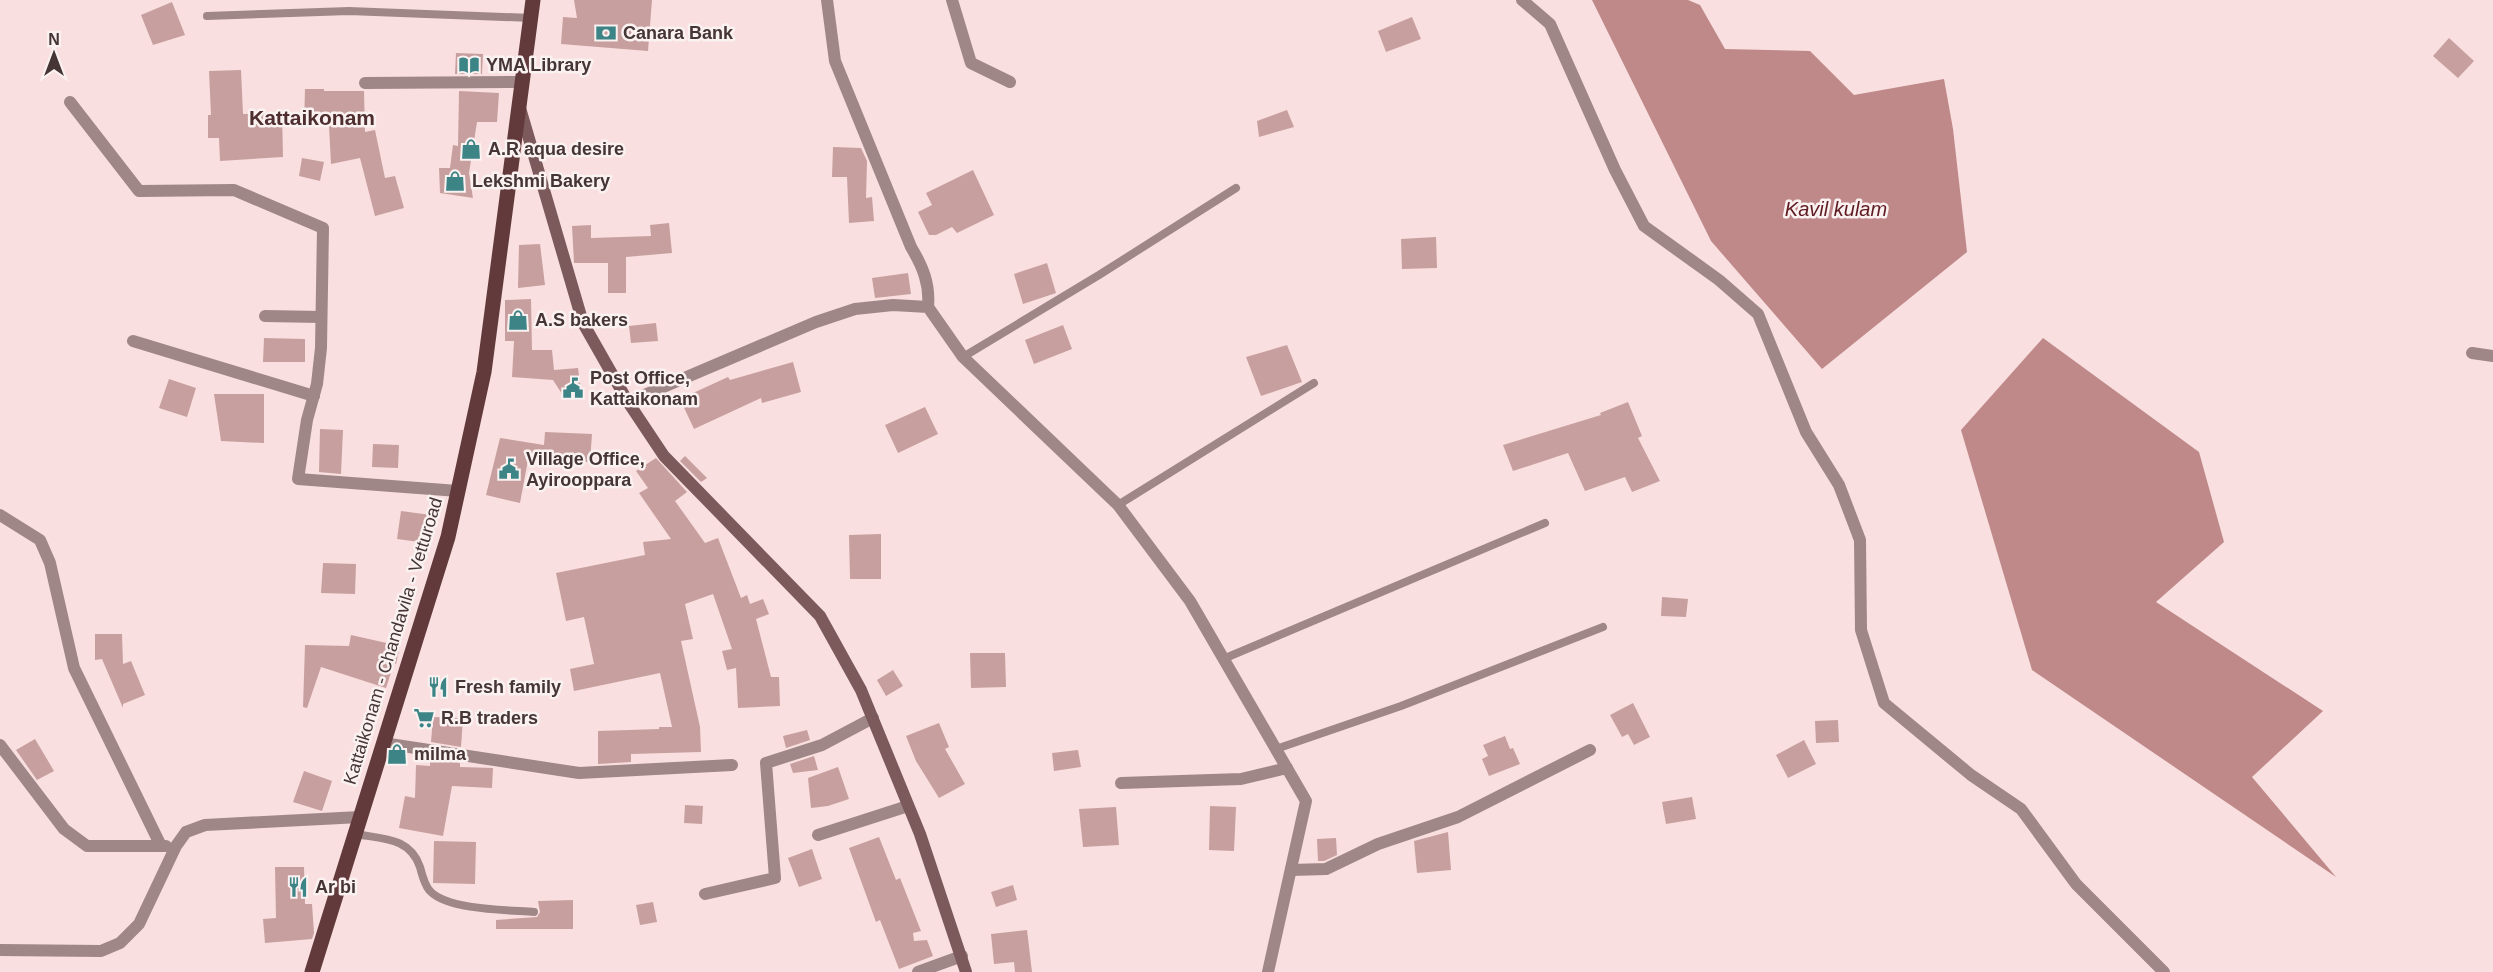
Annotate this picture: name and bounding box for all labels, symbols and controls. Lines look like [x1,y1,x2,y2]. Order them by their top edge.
bank icon: Canara Bank [594,21,618,45]
place label: Canara Bank [623,23,734,43]
north arrow [24,24,84,84]
text: N [48,31,60,48]
library icon: YMA Library [457,53,481,77]
place label: YMA Library [486,55,591,75]
district label: Kattaikonam [249,106,375,129]
shop icon: A.R aqua desire [459,137,483,161]
place label: A.R aqua desire [488,139,624,159]
shop icon: Lekshmi Bakery [443,169,467,193]
place label: Lekshmi Bakery [472,171,610,191]
water label: Kavil kulam [1785,198,1887,220]
shop icon: A.S bakers [506,308,530,332]
place label: A.S bakers [535,310,628,330]
place label: Post Office, Kattaikonam [590,368,698,409]
public building icon: Post Office, Kattaikonam [561,376,585,400]
place label: Village Office, Ayirooppara [526,449,645,490]
public building icon: Village Office, Ayirooppara [497,457,521,481]
street label: Kattaikonam - Chandavila - Vetturoad [340,495,446,787]
restaurant icon: Fresh family [426,675,450,699]
place label: Fresh family [455,677,561,697]
supermarket icon: R.B traders [412,706,436,730]
place label: R.B traders [441,708,538,728]
shop icon: milma [385,742,409,766]
place label: milma [414,744,467,764]
restaurant icon: Ar bi [286,875,310,899]
place label: Ar bi [315,877,356,897]

